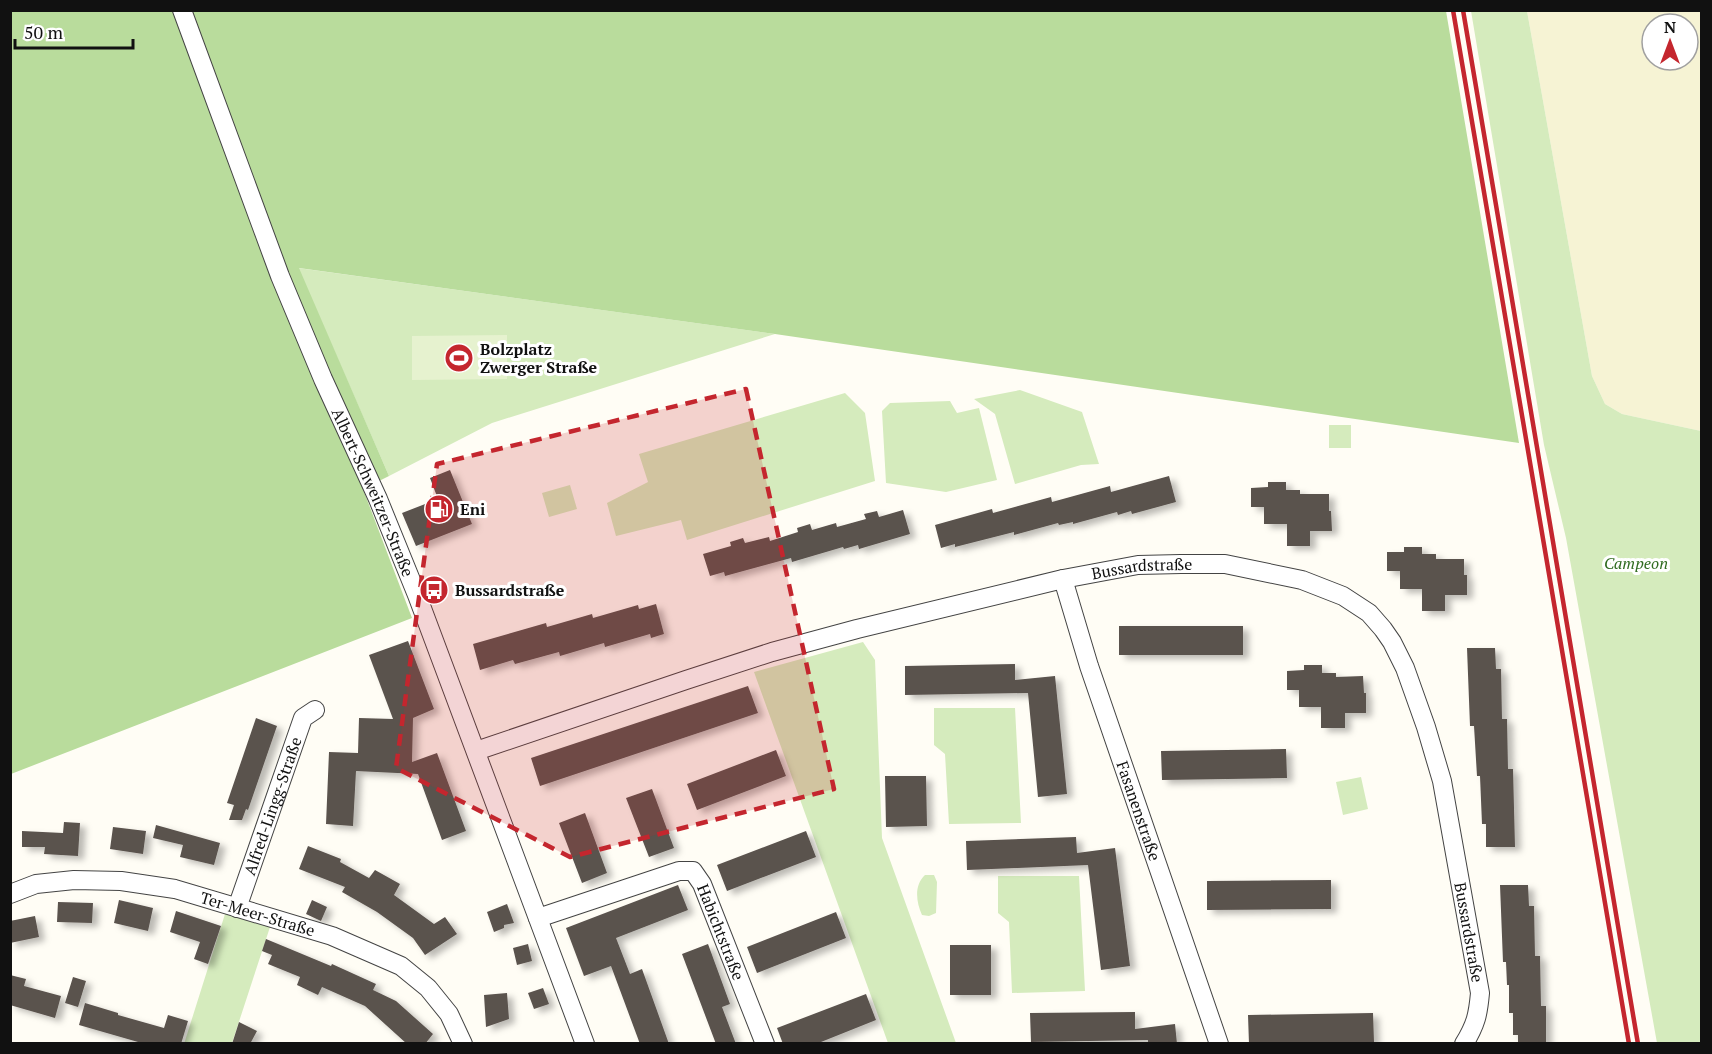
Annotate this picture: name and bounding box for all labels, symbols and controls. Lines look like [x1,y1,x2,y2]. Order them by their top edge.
scale bar [15,12,134,50]
north arrow [1640,12,1700,72]
text: N [1664,16,1676,38]
text: 50 m [24,20,64,44]
place label: Bolzplatz Zwerger Straße [480,338,598,378]
sports icon: Bolzplatz Zwerger Straße [443,342,475,374]
street label: Albert-Schweitzer-Straße [327,404,419,580]
fuel station icon: Eni [423,493,455,525]
place label: Eni [460,498,485,520]
park label: Campeon [1604,552,1668,574]
street label: Bussardstraße [1090,553,1192,584]
bus stop icon: Bussardstraße [418,574,450,606]
place label: Bussardstraße [455,579,565,601]
street label: Alfred-Lingg-Straße [238,734,307,878]
street label: Fasanenstraße [1111,758,1166,864]
street label: Bussardstraße [1449,880,1489,984]
street label: Habichtstraße [692,881,750,983]
street label: Ter-Meer-Straße [198,886,318,941]

